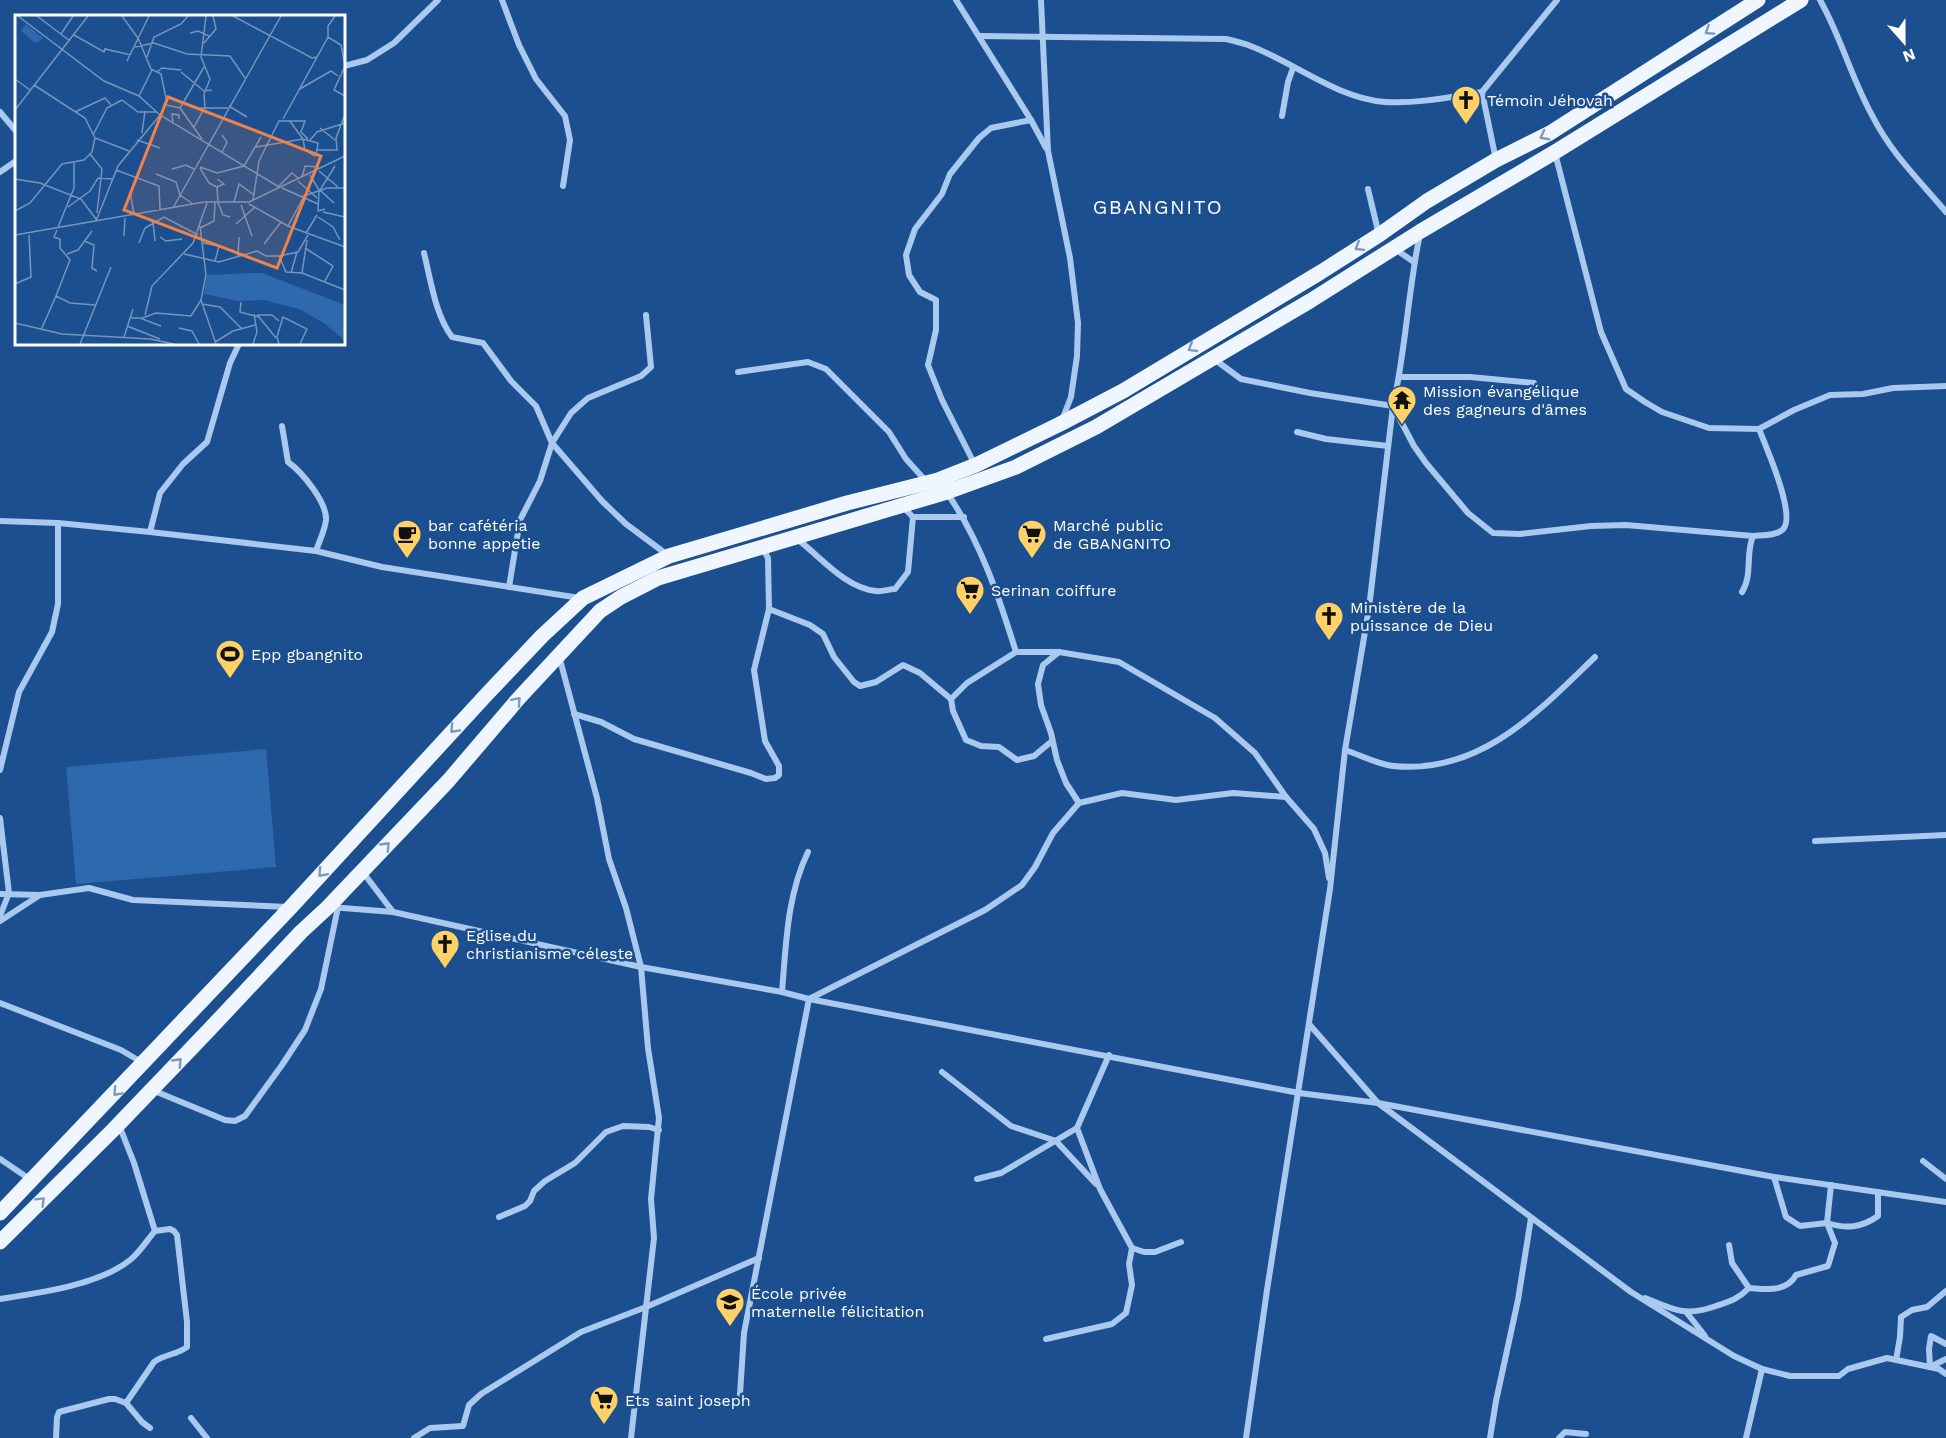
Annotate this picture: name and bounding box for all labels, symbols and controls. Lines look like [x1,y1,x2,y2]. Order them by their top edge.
north arrow [1874,12,1934,72]
inset map [15,15,345,345]
one-way arrow [1704,24,1715,35]
text: N [1900,45,1918,67]
church icon: Témoin Jéhovah [1450,84,1482,126]
place label: Témoin Jéhovah [1487,91,1613,110]
one-way arrow [1540,129,1550,140]
district label: GBANGNITO [1093,195,1223,219]
one-way arrow [1355,240,1365,252]
one-way arrow [1188,341,1198,353]
place label: Mission évangélique des gagneurs d'âmes [1423,382,1587,419]
temple icon: Mission évangélique des gagneurs d'âmes [1386,384,1418,426]
place label: bar cafétéria bonne appetie [428,516,540,553]
place label: Marché public de GBANGNITO [1053,516,1171,553]
cafe icon: bar cafétéria bonne appetie [391,518,423,560]
supermarket icon: Marché public de GBANGNITO [1016,518,1048,560]
supermarket icon: Serinan coiffure [954,574,986,616]
place label: Serinan coiffure [991,581,1116,600]
place label: Ministère de la puissance de Dieu [1350,598,1493,635]
church icon: Ministère de la puissance de Dieu [1313,600,1345,642]
sports icon: Epp gbangnito [214,638,246,680]
place label: Epp gbangnito [251,645,363,664]
one-way arrow [510,697,521,708]
one-way arrow [450,722,461,733]
one-way arrow [379,842,390,852]
one-way arrow [318,866,329,877]
place label: Eglise du christianisme céleste [466,926,633,963]
church icon: Eglise du christianisme céleste [429,928,461,970]
one-way arrow [171,1059,182,1070]
one-way arrow [113,1085,124,1096]
one-way arrow [34,1197,45,1207]
place label: École privée maternelle félicitation [751,1284,924,1321]
school or university icon: École privée maternelle félicitation [714,1286,746,1328]
supermarket icon: Ets saint joseph [588,1384,620,1426]
place label: Ets saint joseph [625,1391,751,1410]

